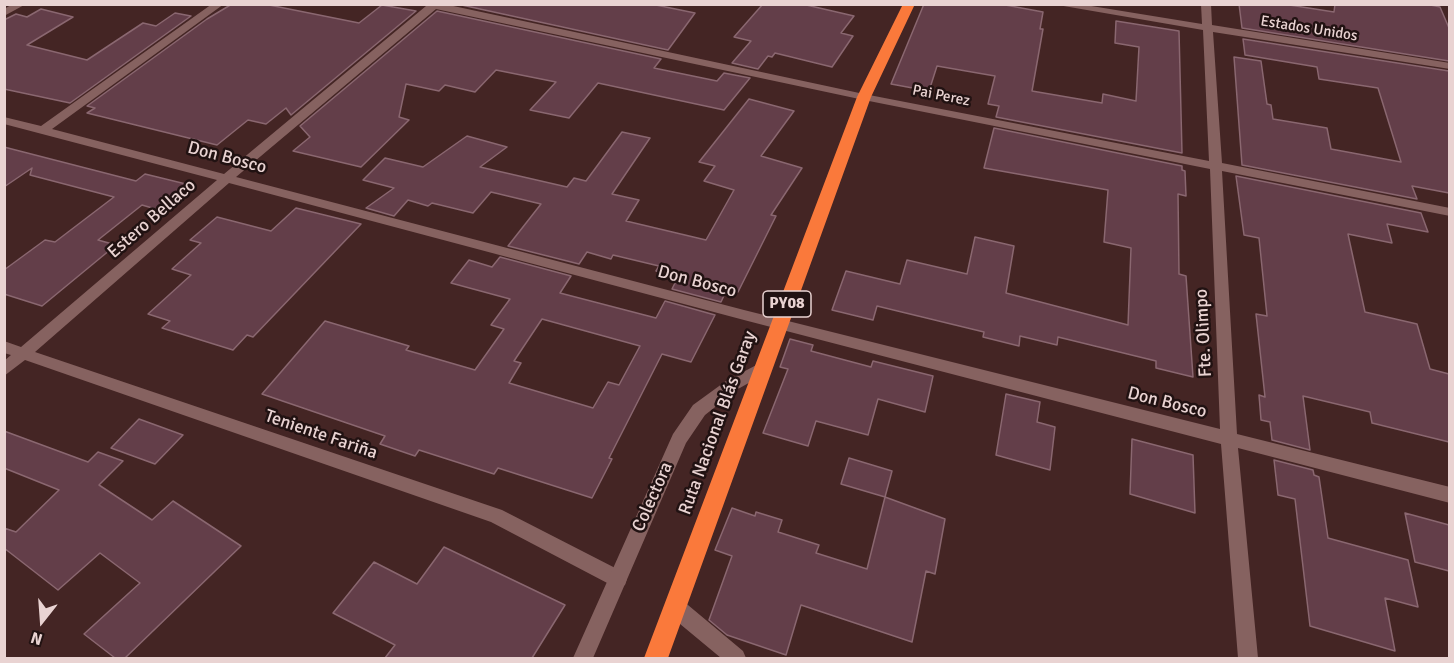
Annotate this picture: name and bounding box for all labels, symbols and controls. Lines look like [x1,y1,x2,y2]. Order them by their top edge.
street label: Estados Unidos [1259,12,1359,46]
street label: Pai Perez [911,82,971,110]
street label: Don Bosco [185,137,269,179]
street label: Estero Bellaco [103,175,201,263]
street label: Don Bosco [655,261,739,303]
street label: Fte. Olimpo [1191,288,1217,378]
road number: PY08 [763,291,811,317]
street label: Ruta Nacional Blás Garay [675,328,761,518]
street label: Don Bosco [1125,383,1209,423]
street label: Teniente Fariña [262,406,380,464]
street label: Colectora [628,459,678,535]
north arrow [12,591,72,651]
text: N [28,627,45,649]

